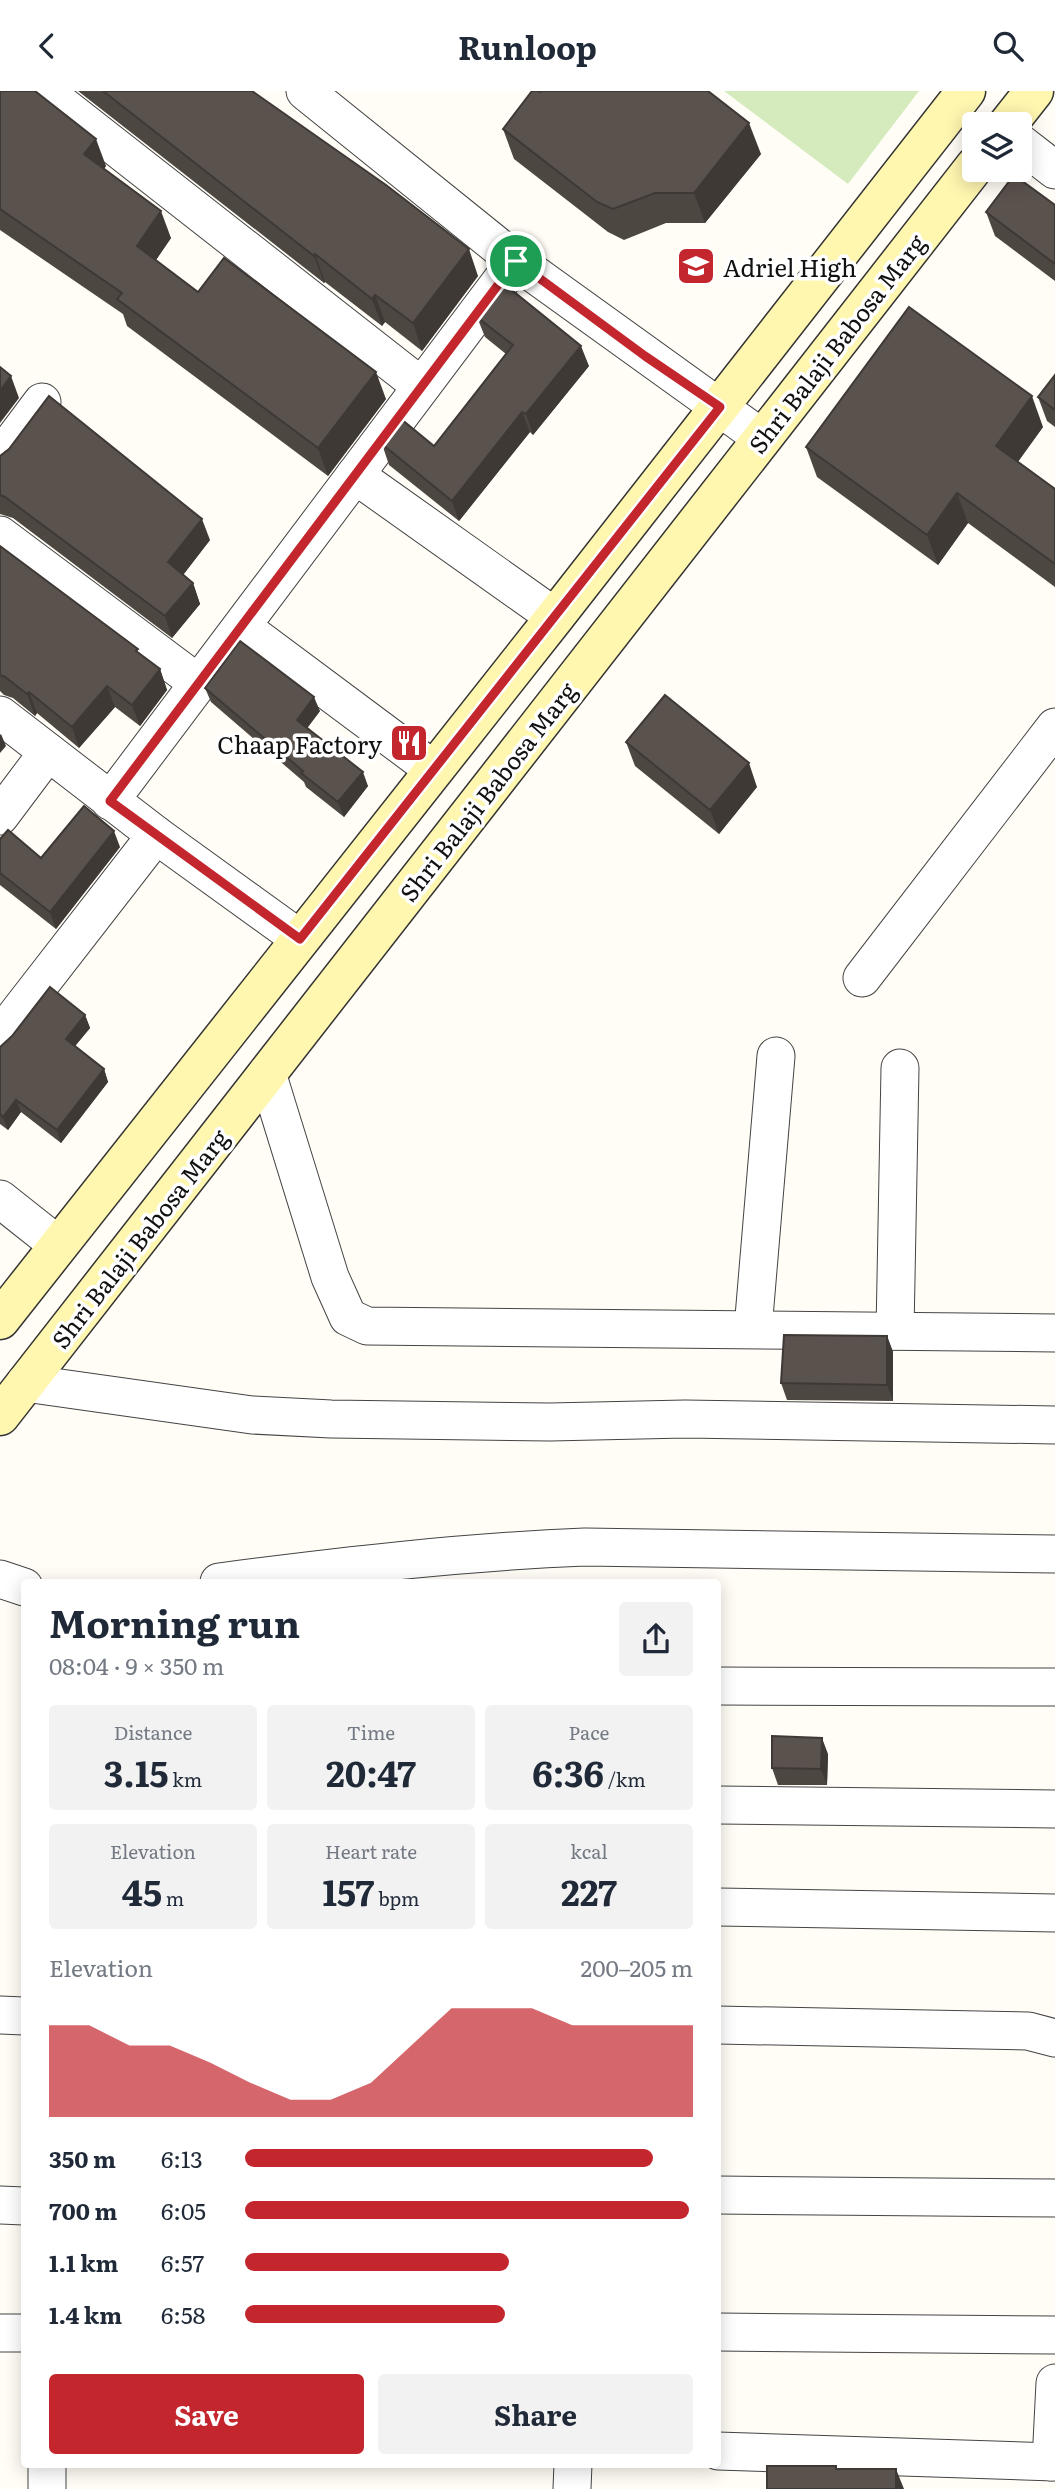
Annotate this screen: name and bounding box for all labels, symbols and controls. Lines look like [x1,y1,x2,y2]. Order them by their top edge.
text: Runloop [458,22,597,70]
icon: back [28,27,66,65]
icon: search [989,27,1027,65]
map controls [962,112,1032,182]
button: layers [962,112,1032,182]
street label: Shri Balaji Babosa Marg [739,225,933,460]
pin [486,231,546,291]
icon: arrive [497,242,535,280]
school or university icon: Adriel High [675,245,717,287]
place label: Adriel High [723,249,857,284]
street label: Shri Balaji Babosa Marg [390,673,584,908]
restaurant icon: Chaap Factory [388,722,430,764]
place label: Chaap Factory [217,726,382,761]
street label: Shri Balaji Babosa Marg [42,1120,236,1355]
text: Morning run [49,1593,300,1650]
button: share [619,1602,693,1676]
text: 08:04 · 9 × 350 m [49,1648,224,1682]
text: Distance [114,1718,192,1746]
text: Time [347,1718,395,1746]
text: Pace [569,1718,609,1746]
text: 3.15 [104,1746,168,1798]
text: 20:47 [326,1746,416,1798]
text: 6:36 [532,1746,604,1798]
text: km [168,1765,202,1793]
text: /km [604,1765,646,1793]
text: Elevation [110,1837,196,1865]
text: Heart rate [325,1837,417,1865]
text: kcal [570,1837,608,1865]
text: 45 [122,1865,162,1917]
text: 157 [323,1865,374,1917]
text: 227 [561,1865,617,1917]
text: m [162,1884,184,1912]
text: bpm [374,1884,419,1912]
text: Elevation [49,1950,153,1984]
text: 200–205 m [581,1950,693,1984]
text: 350 m [49,2141,116,2175]
text: 6:13 [161,2141,203,2175]
text: 700 m [49,2193,117,2227]
text: 6:05 [161,2193,206,2227]
text: 1.1 km [49,2245,119,2279]
text: 6:57 [161,2245,204,2279]
text: 1.4 km [49,2297,122,2331]
text: 6:58 [161,2297,205,2331]
button: Save [49,2374,364,2454]
button: Share [378,2374,693,2454]

